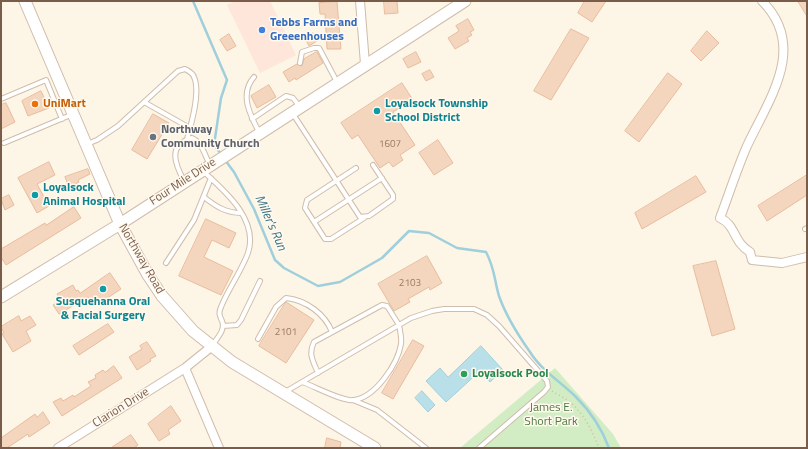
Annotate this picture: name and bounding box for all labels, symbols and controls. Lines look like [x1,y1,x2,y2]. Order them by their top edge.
place label: Tebbs Farms and Greeenhouses [270,16,357,44]
marker: Tebbs Farms and Greeenhouses [257,25,267,35]
place label: UniMart [43,97,86,111]
place label: Loyalsock Township School District [385,97,488,125]
marker: UniMart [30,99,40,109]
marker: Loyalsock Township School District [372,106,382,116]
place label: Northway Community Church [161,123,260,151]
marker: Northway Community Church [148,132,158,142]
house number: 1607 [379,139,401,151]
street label: Four Mile Drive [147,155,219,209]
place label: Loyalsock Animal Hospital [43,181,125,209]
marker: Loyalsock Animal Hospital [30,190,40,200]
water label: Miller's Run [251,193,289,253]
street label: Northway Road [115,221,167,297]
house number: 2103 [399,278,421,290]
marker: Susquehanna Oral & Facial Surgery [98,284,108,294]
place label: Susquehanna Oral & Facial Surgery [56,295,150,323]
house number: 2101 [275,327,297,339]
place label: Loyalsock Pool [472,367,549,381]
marker: Loyalsock Pool [459,369,469,379]
street label: Clarion Drive [90,385,152,431]
park label: James E. Short Park [524,401,578,429]

